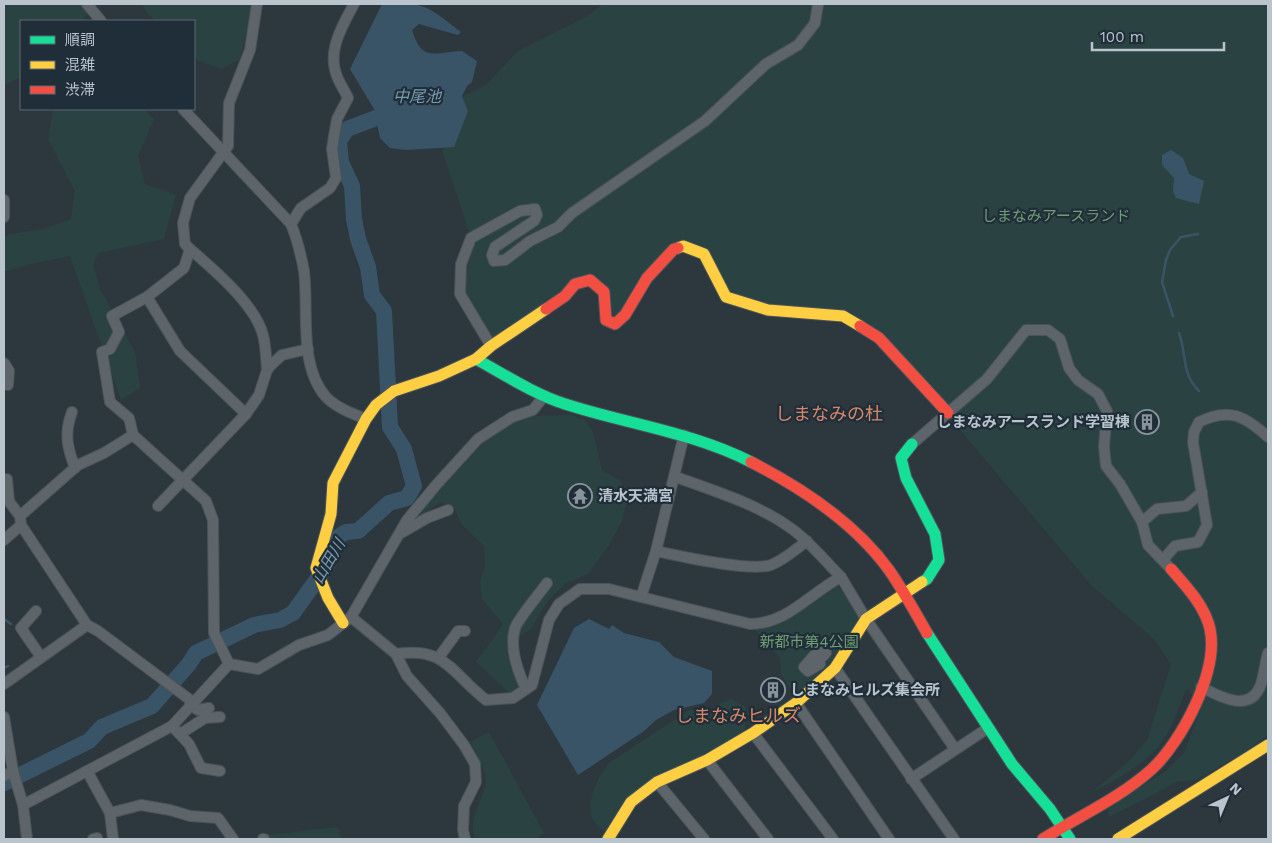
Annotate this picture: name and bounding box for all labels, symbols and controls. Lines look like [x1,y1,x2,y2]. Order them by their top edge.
legend [20,20,195,110]
scale bar [1092,20,1224,52]
text: 100 m [1100,28,1144,46]
text: 順調 [65,31,95,49]
text: 混雑 [65,56,95,74]
text: 渋滞 [65,81,95,99]
water label: 中尾池 [393,87,443,106]
park label: しまなみアースランド [982,207,1130,225]
district label: しまなみの杜 [775,403,883,424]
building icon: しまなみアースランド学習棟 [1134,409,1160,435]
place label: しまなみアースランド学習棟 [937,413,1130,431]
temple icon: 清水天満宮 [567,483,593,509]
place label: 清水天満宮 [598,487,673,505]
water label: 山田川 [308,534,350,587]
park label: 新都市第4公園 [759,633,859,651]
building icon: しまなみヒルズ集会所 [760,677,786,703]
place label: しまなみヒルズ集会所 [790,681,940,699]
district label: しまなみヒルズ [675,705,801,726]
north arrow [1202,773,1252,823]
text: N [1227,779,1245,798]

